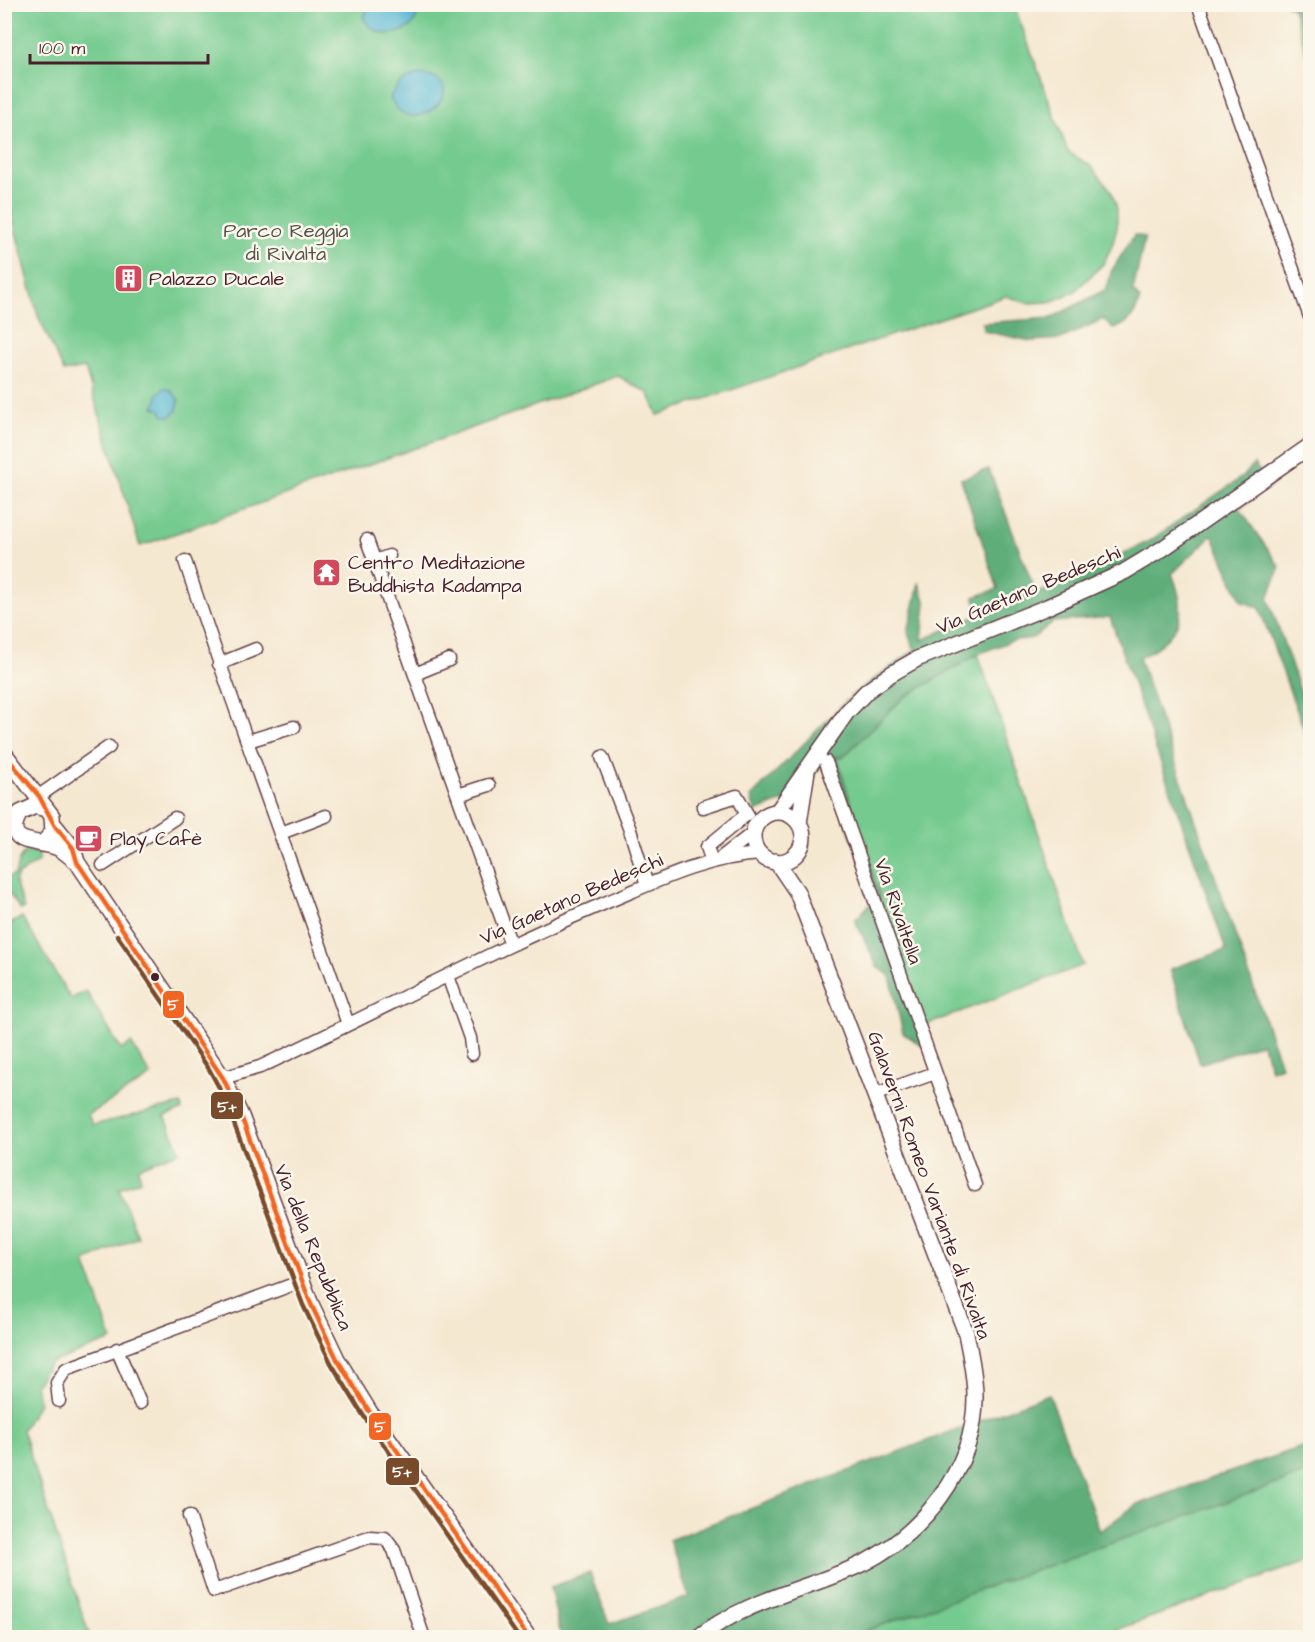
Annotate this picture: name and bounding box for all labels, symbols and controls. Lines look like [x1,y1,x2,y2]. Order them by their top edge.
scale bar [30,27,208,65]
text: 100 m [39,36,85,61]
park label: Parco Reggia di Rivalta [224,217,348,268]
building icon: Palazzo Ducale [112,262,144,294]
place label: Palazzo Ducale [149,265,284,293]
street label: Via Gaetano Bedeschi [932,538,1125,641]
place label: Centro Meditazione Buddhista Kadampa [348,549,525,600]
temple icon: Centro Meditazione Buddhista Kadampa [311,557,343,589]
cafe icon: Play Cafè [73,822,105,854]
place label: Play Cafè [110,825,202,854]
street label: Via Gaetano Bedeschi [475,846,667,952]
street label: Via Rivaltella [867,855,929,968]
unlabelled marker [149,971,161,983]
line badge: 5 [162,990,185,1019]
text: 5 [167,994,179,1016]
street label: Galaverni Romeo Variante di Rivalta [860,1027,998,1343]
line badge: 5+ [210,1091,244,1120]
text: 5+ [217,1096,237,1118]
street label: Via della Repubblica [267,1160,359,1335]
line badge: 5 [368,1412,392,1441]
text: 5 [374,1416,386,1438]
line badge: 5+ [385,1457,420,1486]
text: 5+ [392,1461,412,1483]

